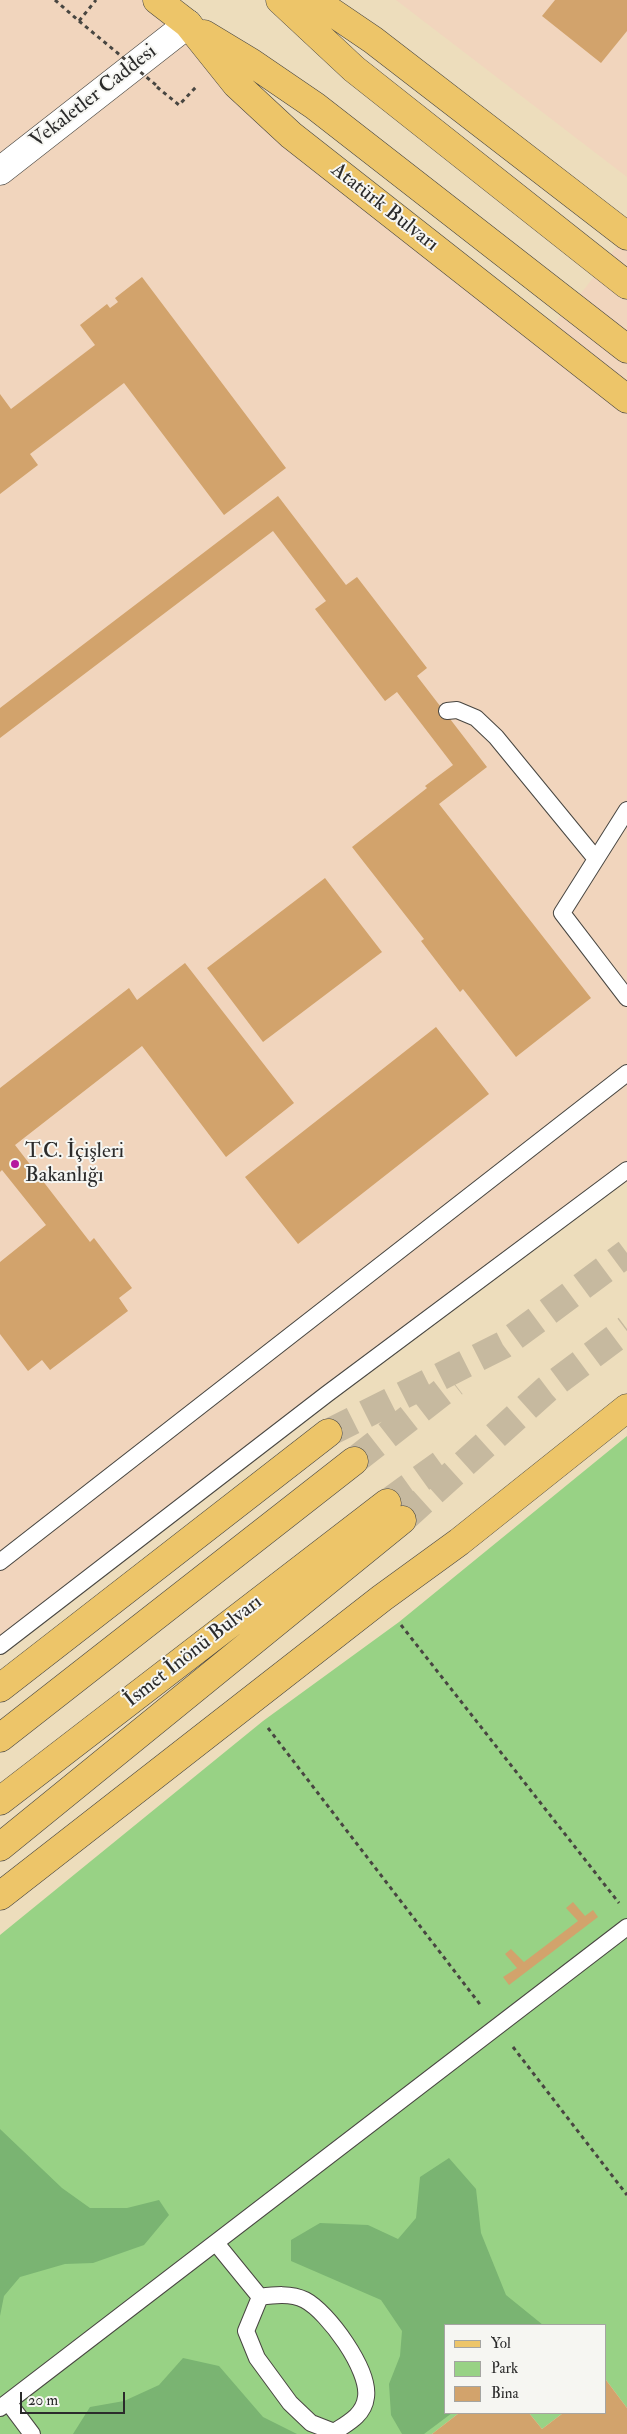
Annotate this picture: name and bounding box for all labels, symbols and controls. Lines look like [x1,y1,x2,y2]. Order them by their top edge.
street label: Vekaletler Caddesi [26,40,162,154]
street label: Atatürk Bulvarı [325,158,443,258]
place label: T.C. İçişleri Bakanlığı [25,1139,124,1189]
marker: T.C. İçişleri Bakanlığı [9,1158,21,1170]
street label: İsmet İnönü Bulvarı [120,1590,268,1714]
legend [444,2324,607,2414]
text: Yol [491,2334,511,2353]
text: Park [491,2359,518,2378]
scale bar [22,2382,128,2414]
text: Bina [491,2384,519,2403]
text: 20 m [28,2391,58,2410]

